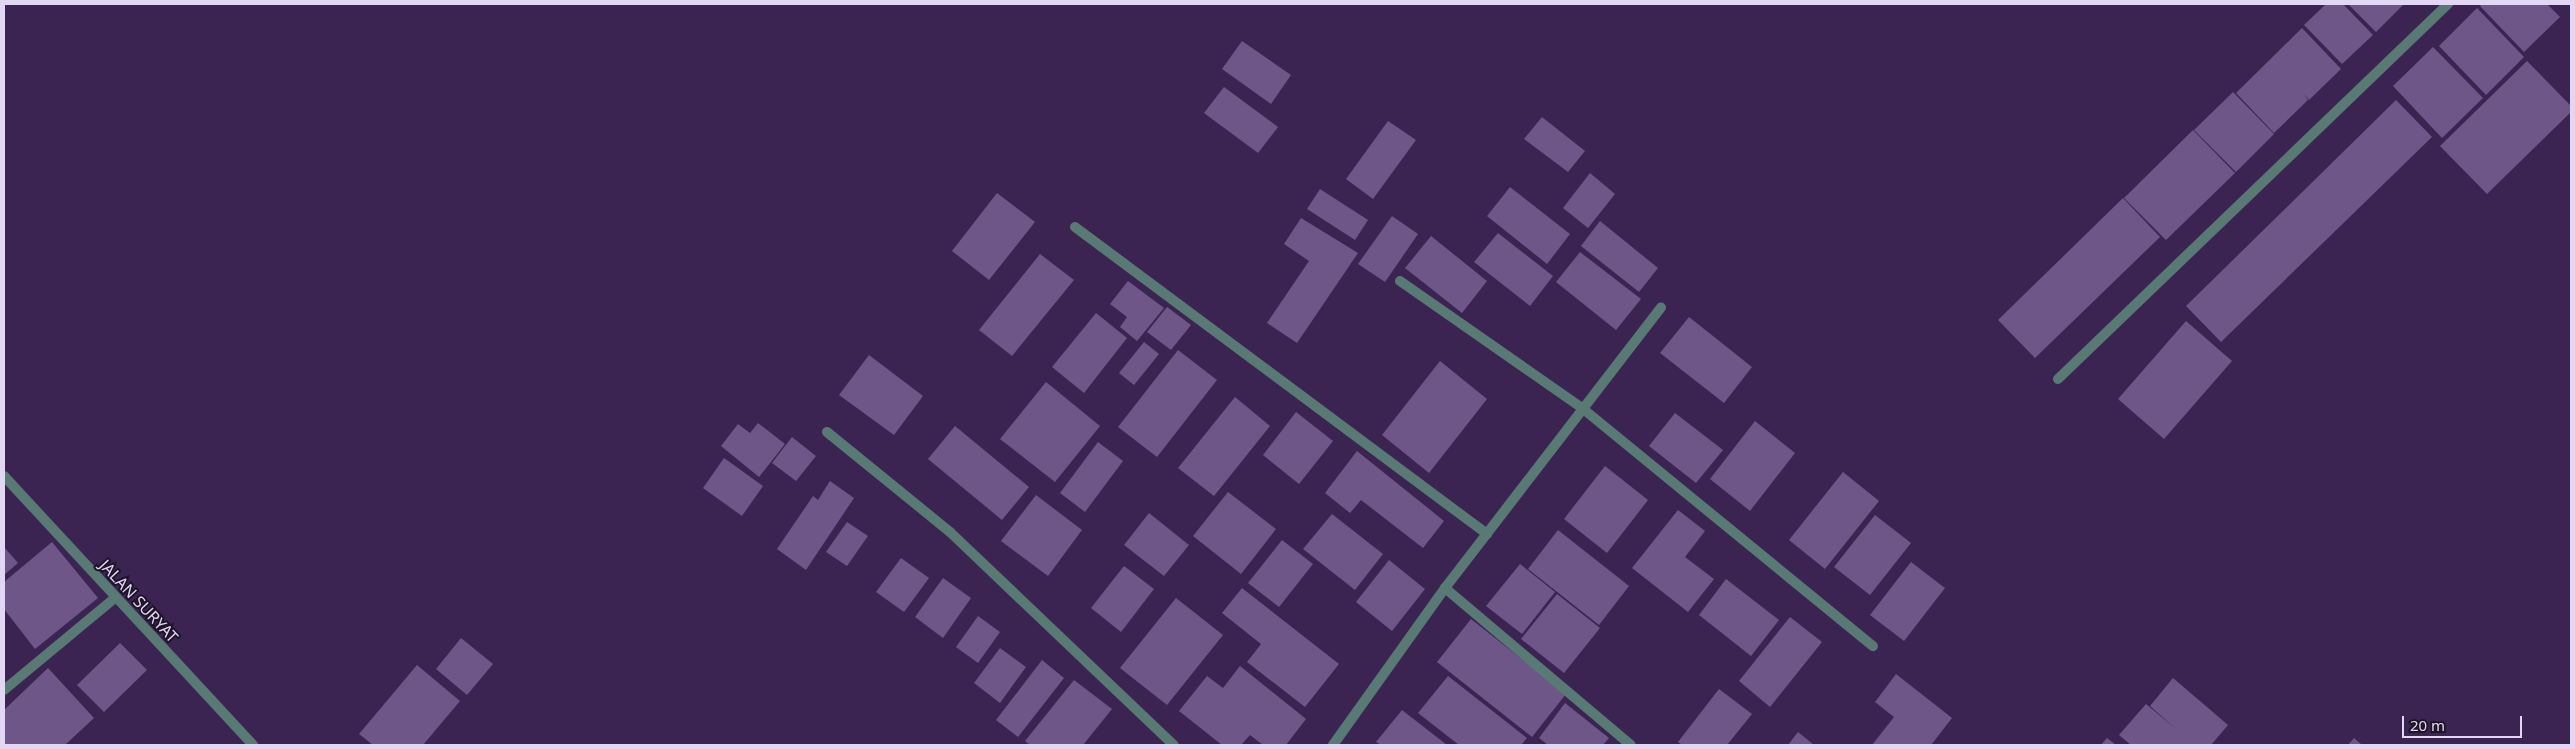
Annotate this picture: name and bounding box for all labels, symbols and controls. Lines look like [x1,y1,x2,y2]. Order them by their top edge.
street label: JALAN SURYAT [96,556,182,646]
scale bar [2405,706,2525,738]
text: 20 m [2410,715,2445,735]

